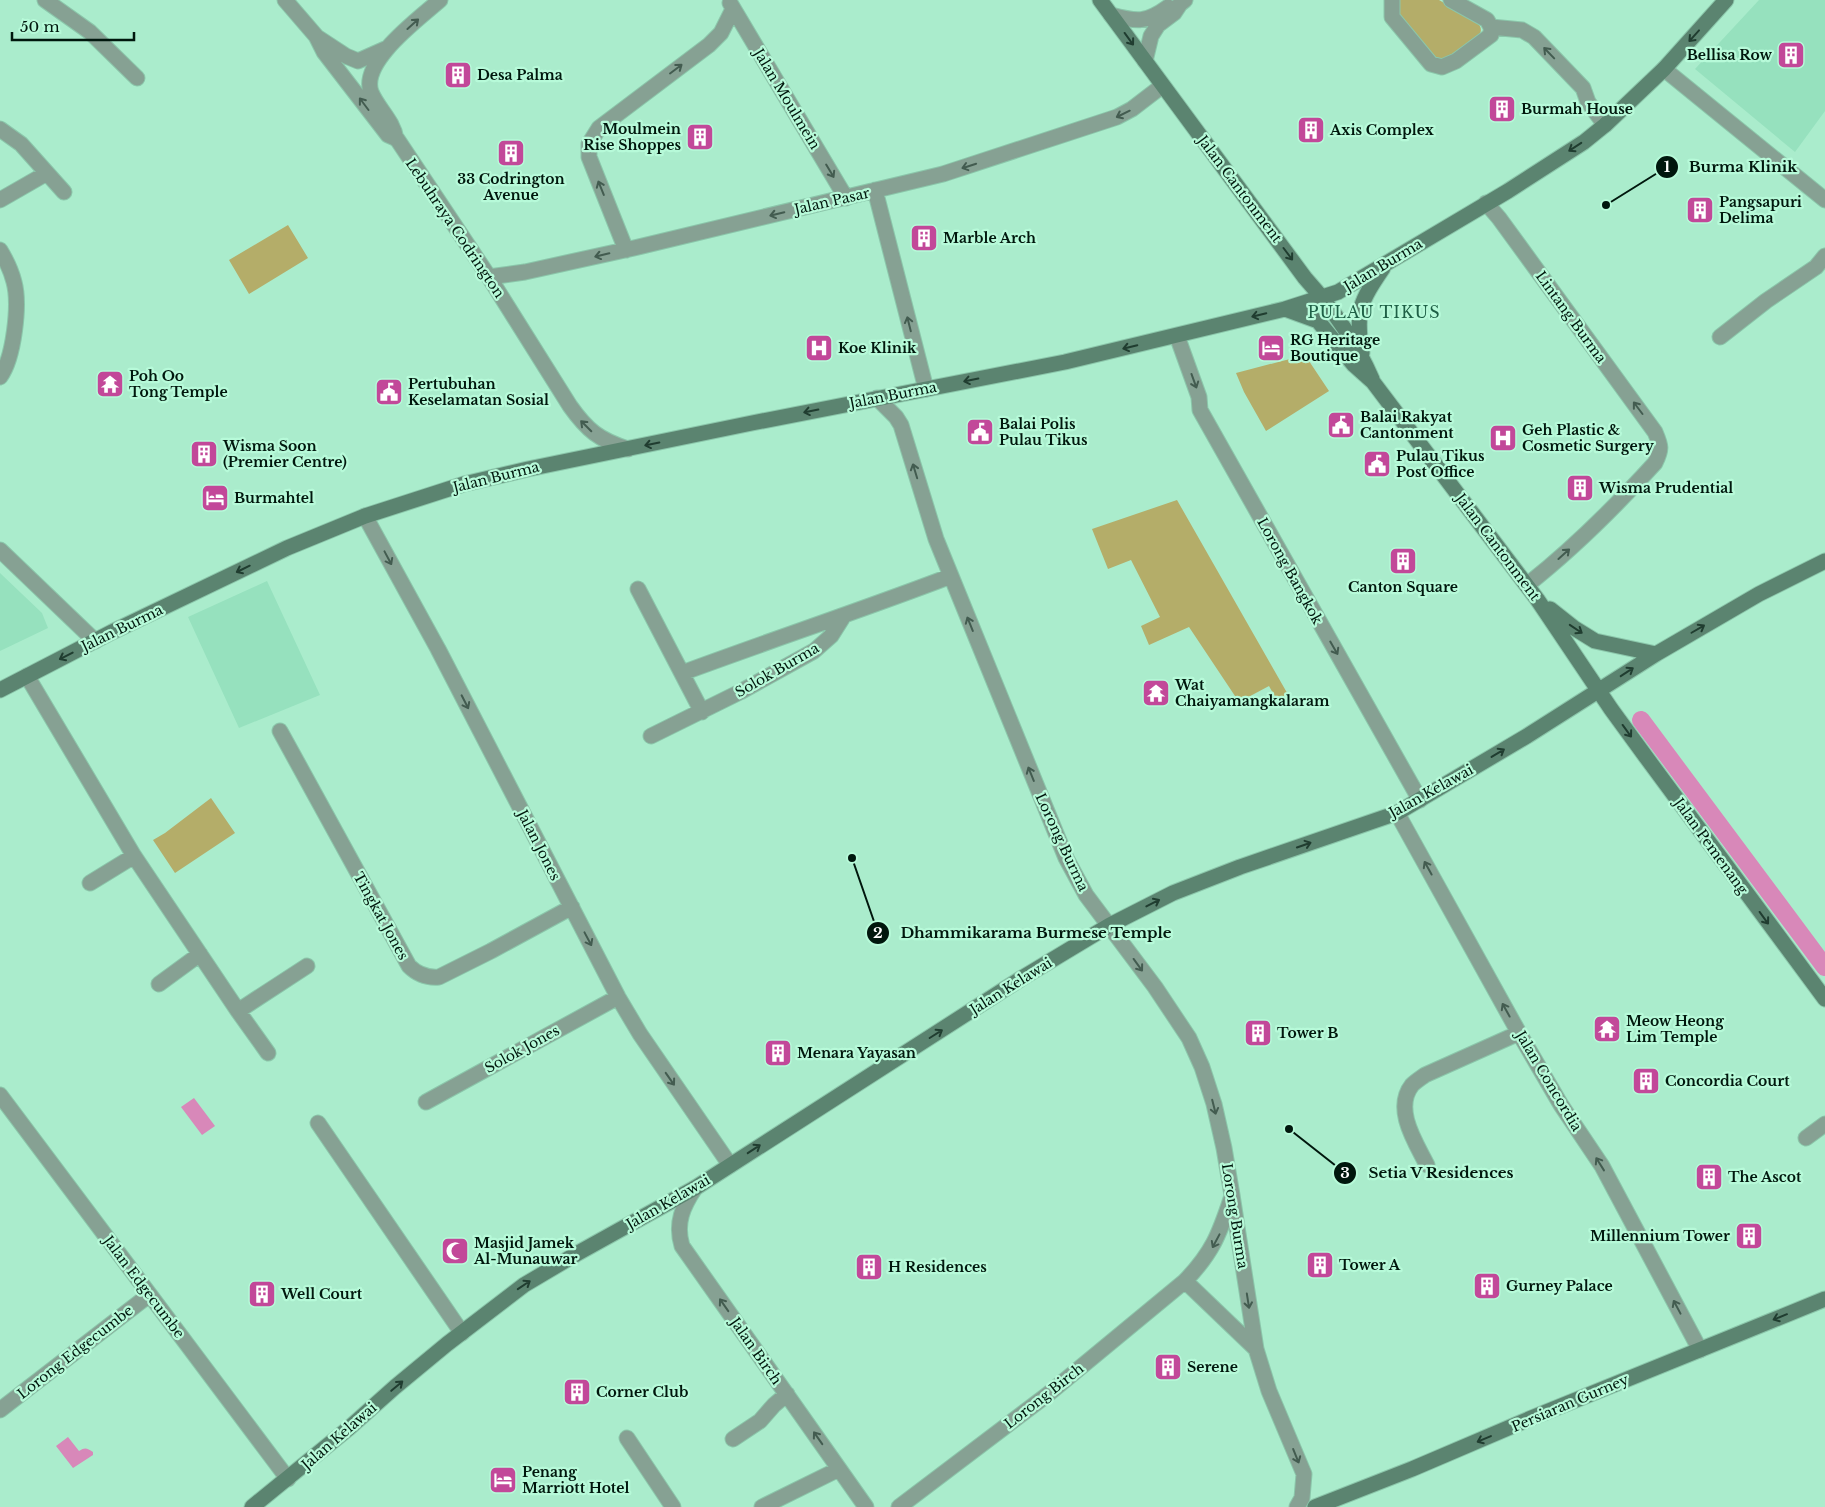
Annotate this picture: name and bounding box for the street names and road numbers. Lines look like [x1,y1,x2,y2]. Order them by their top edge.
street label: Jalan Moulmein [749,44,824,153]
street label: Jalan Cantonment [1193,130,1287,247]
street label: Lebuhraya Codrington [402,155,509,301]
street label: Jalan Pasar [791,184,872,219]
street label: Jalan Burma [1339,234,1426,296]
street label: Lintang Burma [1532,268,1610,367]
street label: Jalan Burma [846,378,938,413]
street label: Jalan Burma [449,458,541,497]
street label: Jalan Cantonment [1451,488,1545,605]
street label: Lorong Bangkok [1253,514,1327,628]
street label: Jalan Burma [77,600,166,656]
street label: Solok Burma [732,639,822,701]
street label: Jalan Kelawai [1384,760,1477,823]
street label: Lorong Burma [1031,790,1093,894]
street label: Jalan Pemenang [1669,793,1752,898]
street label: Jalan Jones [513,805,565,883]
street label: Tingkat Jones [349,869,413,963]
street label: Jalan Kelawai [965,953,1056,1020]
street label: Solok Jones [481,1021,563,1077]
street label: Jalan Concordia [1511,1026,1586,1135]
street label: Lorong Burma [1218,1162,1252,1270]
street label: Jalan Kelawai [621,1171,713,1234]
street label: Jalan Edgecumbe [98,1231,188,1342]
street label: Lorong Edgecumbe [14,1301,136,1403]
street label: Jalan Birch [725,1312,786,1388]
street label: Lorong Birch [1001,1359,1088,1433]
street label: Persiaran Gurney [1509,1370,1631,1436]
street label: Jalan Kelawai [296,1398,380,1475]

